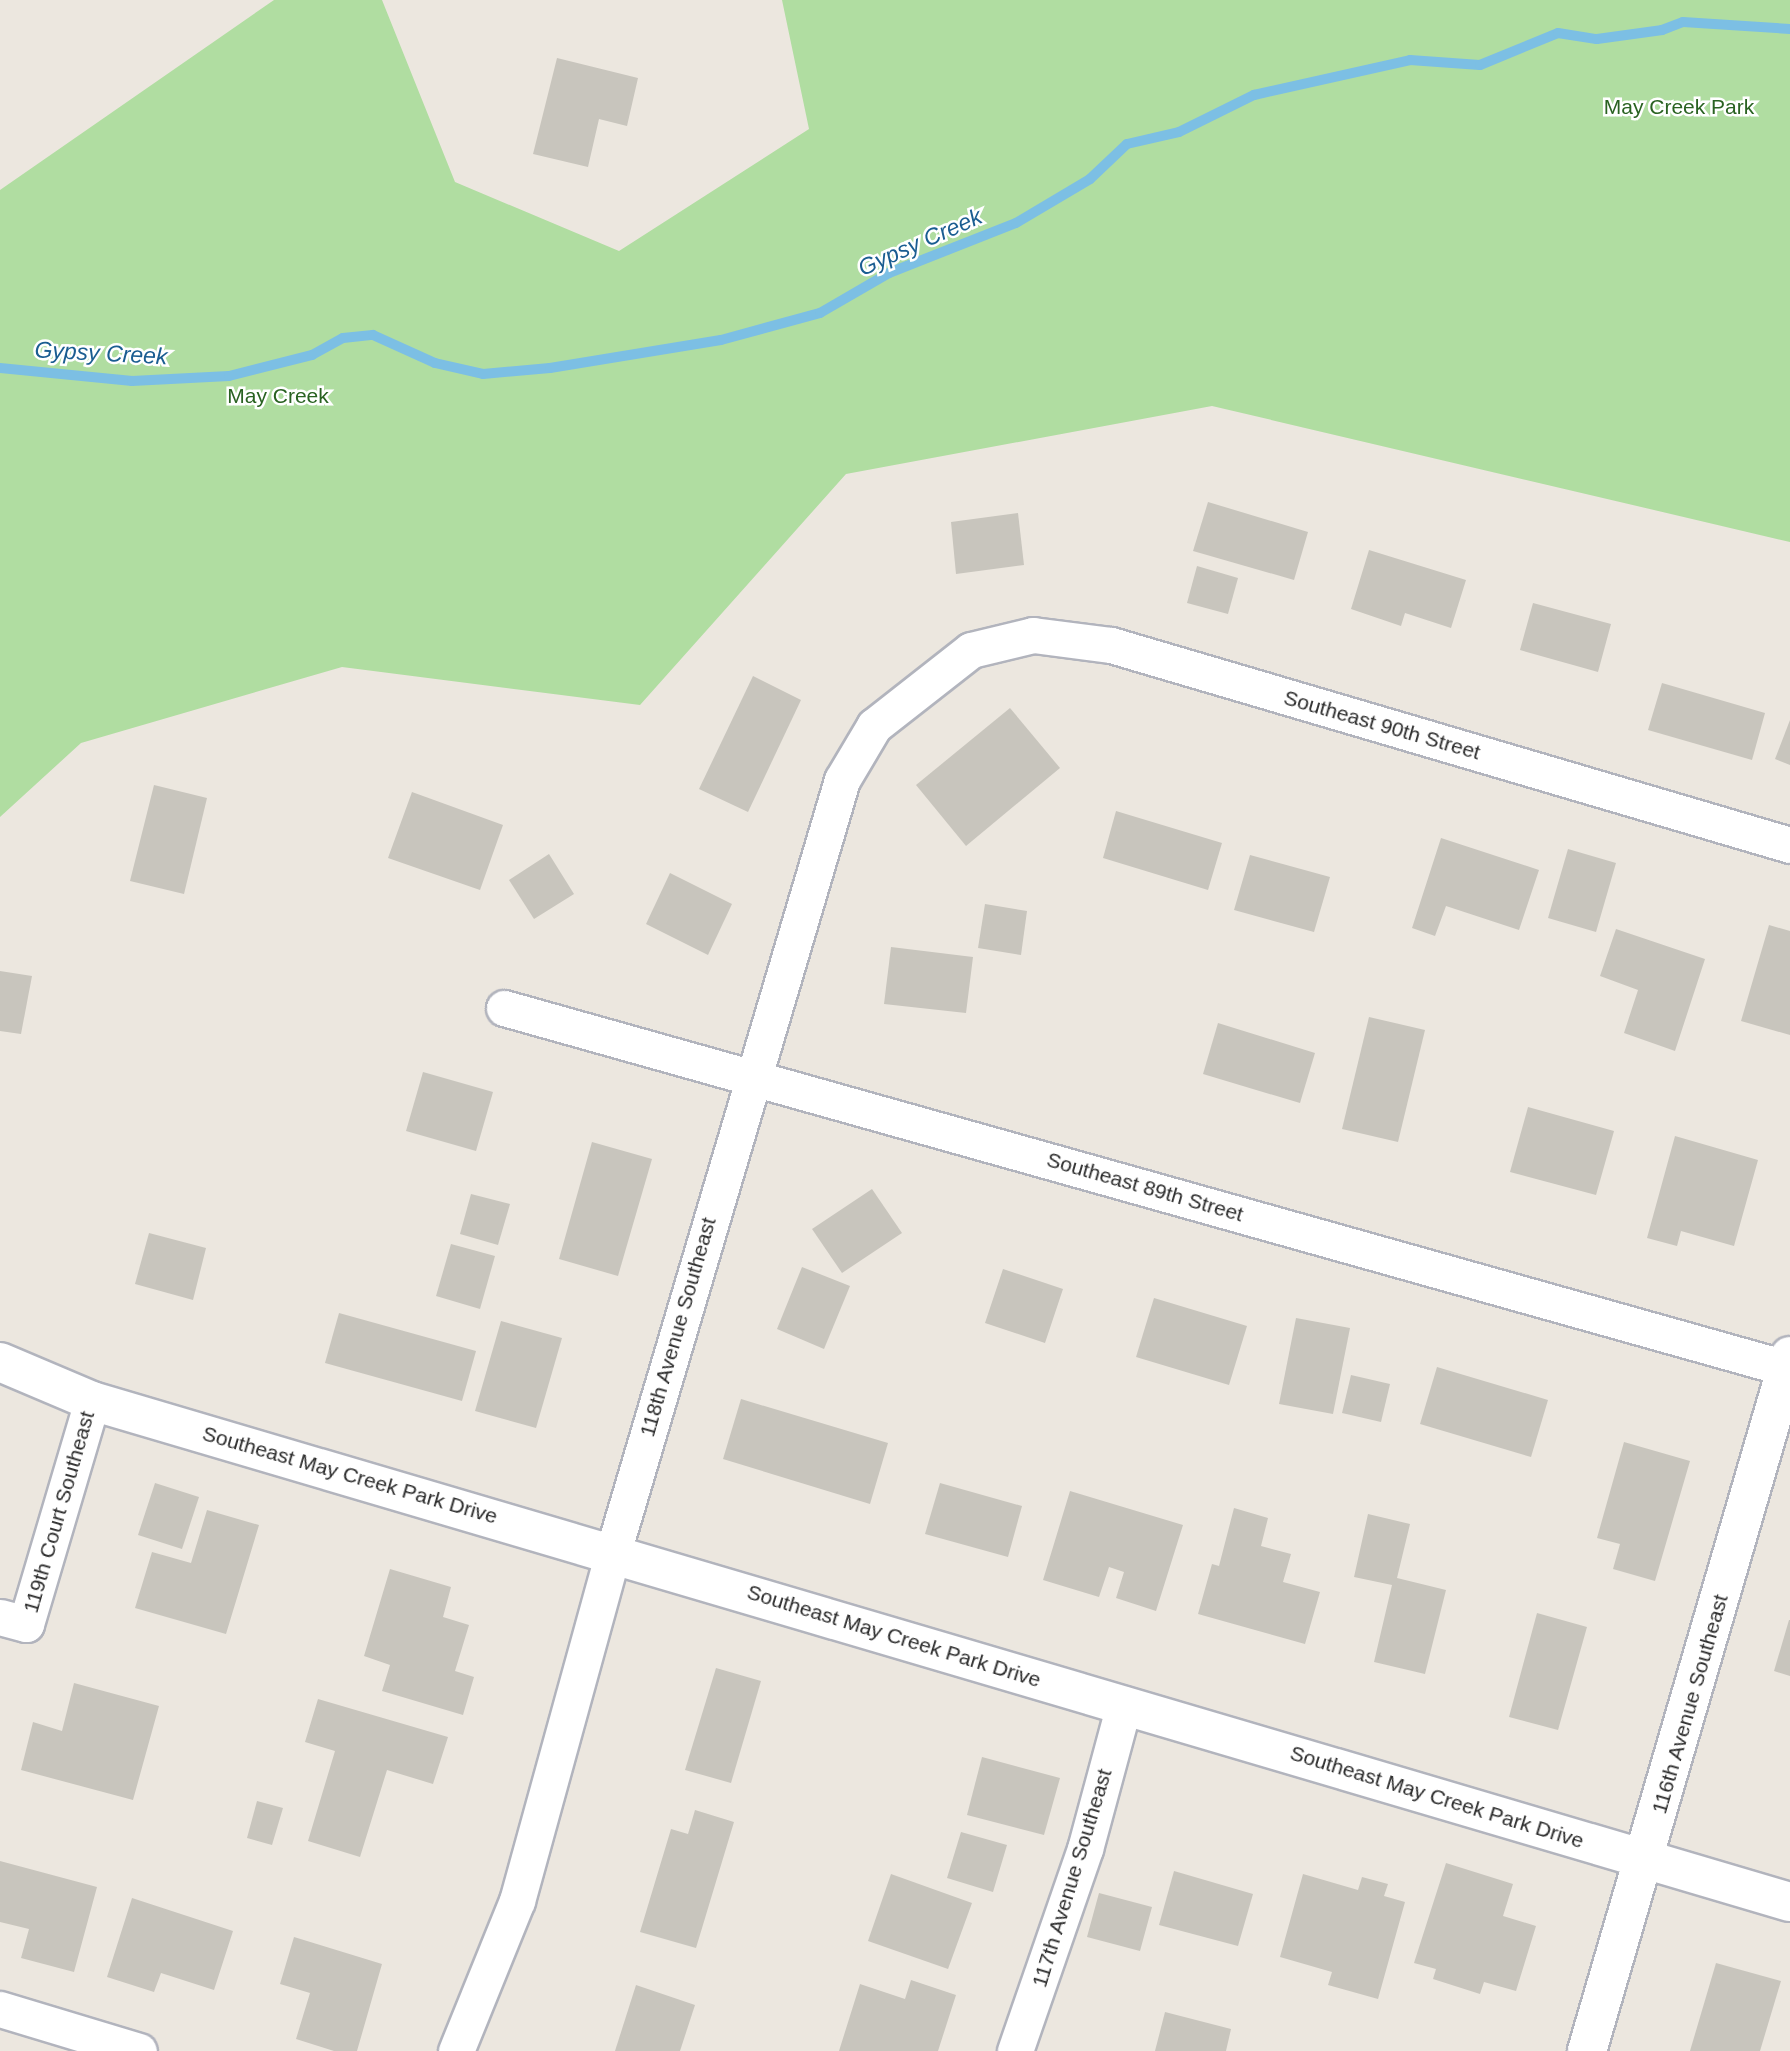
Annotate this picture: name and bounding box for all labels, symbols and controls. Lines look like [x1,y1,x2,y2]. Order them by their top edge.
park label: May Creek Park [1604,94,1754,120]
water label: Gypsy Creek [854,202,986,282]
water label: Gypsy Creek [34,336,168,370]
park label: May Creek [227,383,329,409]
street label: Southeast 90th Street [1281,685,1483,765]
street label: Southeast 89th Street [1044,1147,1246,1227]
street label: 118th Avenue Southeast [634,1214,722,1440]
street label: 119th Court Southeast [18,1408,100,1616]
street label: Southeast May Creek Park Drive [200,1421,500,1529]
street label: Southeast May Creek Park Drive [744,1579,1044,1693]
street label: 116th Avenue Southeast [1646,1591,1734,1817]
street label: Southeast May Creek Park Drive [1287,1740,1587,1854]
street label: 117th Avenue Southeast [1027,1765,1117,1991]

